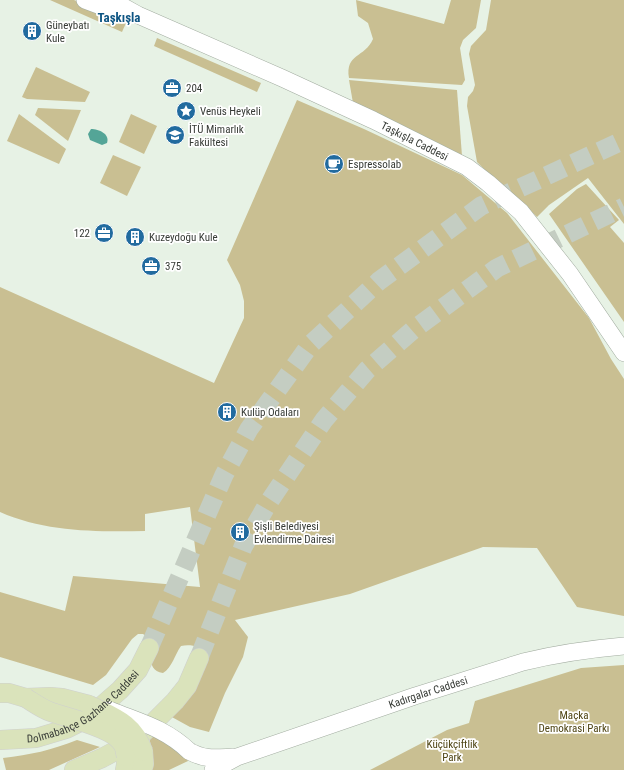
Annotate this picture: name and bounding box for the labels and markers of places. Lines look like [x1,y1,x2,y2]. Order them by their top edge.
place label: Güneybatı Kule [46,19,89,45]
building icon: Güneybatı Kule [21,20,43,42]
office icon: 204 [161,77,183,99]
place label: 204 [186,82,203,95]
place icon: Venüs Heykeli [175,100,197,122]
place label: Venüs Heykeli [200,105,261,118]
place label: İTÜ Mimarlık Fakültesi [189,123,244,149]
school or university icon: İTÜ Mimarlık Fakültesi [164,124,186,146]
cafe icon: Espressolab [323,153,345,175]
place label: Espressolab [348,158,401,171]
office icon: 122 [93,222,115,244]
building icon: Kuzeydoğu Kule [124,226,146,248]
place label: 122 [74,227,90,240]
place label: Kuzeydoğu Kule [149,231,218,244]
office icon: 375 [140,255,162,277]
place label: 375 [165,260,181,273]
building icon: Kulüp Odaları [216,401,238,423]
place label: Kulüp Odaları [241,406,299,419]
place label: Şişli Belediyesi Evlendirme Dairesi [254,520,334,546]
building icon: Şişli Belediyesi Evlendirme Dairesi [229,521,251,543]

